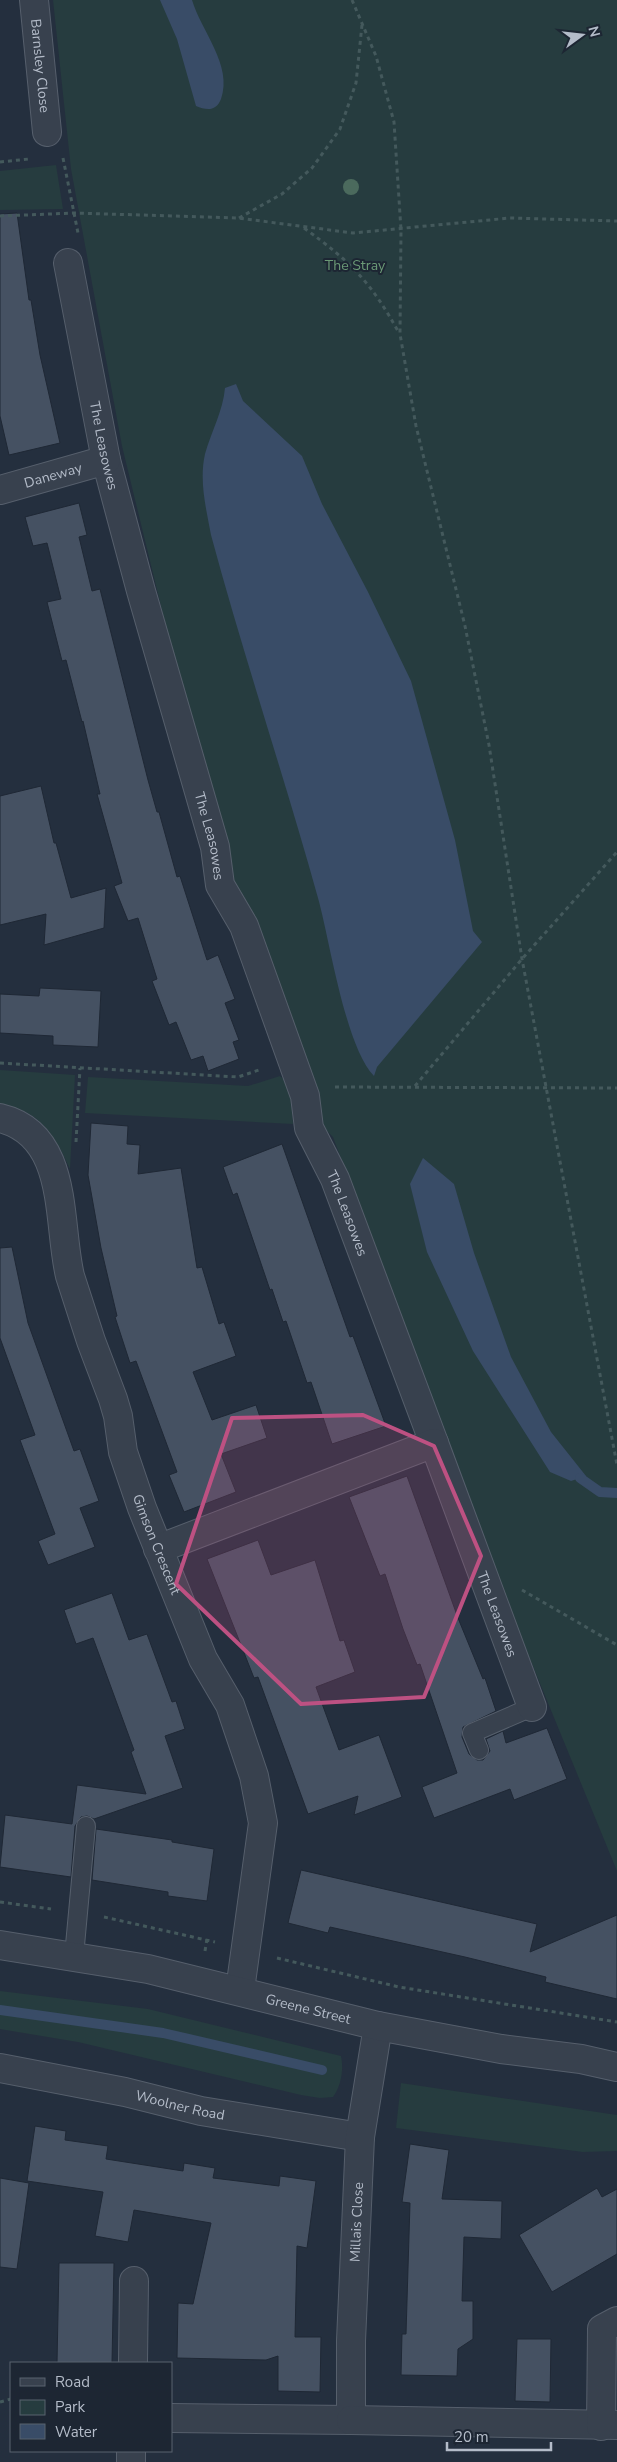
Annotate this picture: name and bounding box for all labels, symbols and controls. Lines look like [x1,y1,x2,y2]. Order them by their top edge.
north arrow [557,10,607,60]
street label: Barnsley Close [26,18,54,114]
text: N [584,24,605,39]
park label: The Stray [325,256,386,275]
street label: The Leasowes [85,400,123,492]
street label: Daneway [22,458,85,493]
street label: The Leasowes [190,790,228,882]
street label: The Leasowes [322,1167,372,1259]
street label: Gimson Crescent [128,1492,185,1598]
street label: The Leasowes [472,1569,522,1660]
street label: Greene Street [263,1989,353,2029]
street label: Woolner Road [133,2086,226,2125]
street label: Millais Close [345,2182,368,2263]
legend [10,2362,172,2452]
text: Road [55,2372,90,2392]
text: Park [55,2397,85,2417]
scale bar [447,2420,551,2452]
text: Water [55,2422,98,2442]
text: 20 m [454,2427,489,2447]

